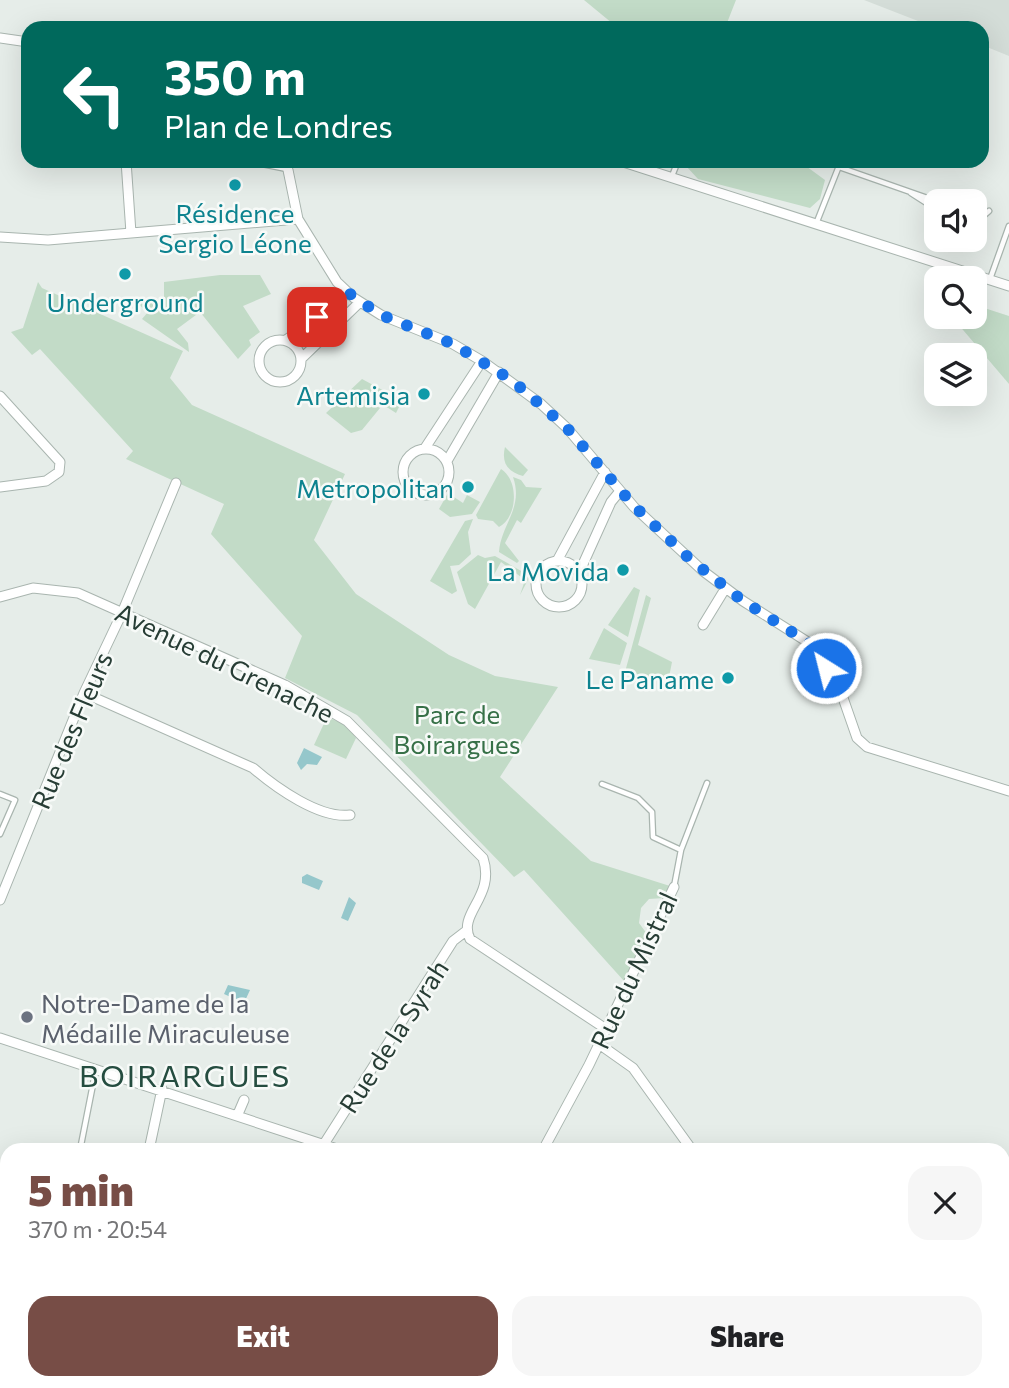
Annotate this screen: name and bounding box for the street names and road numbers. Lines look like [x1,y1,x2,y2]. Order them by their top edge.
street label: Avenue du Grenache [111,596,339,728]
street label: Rue des Fleurs [24,647,118,813]
street label: Rue du Mistral [583,887,683,1053]
street label: Rue de la Syrah [332,954,454,1118]

